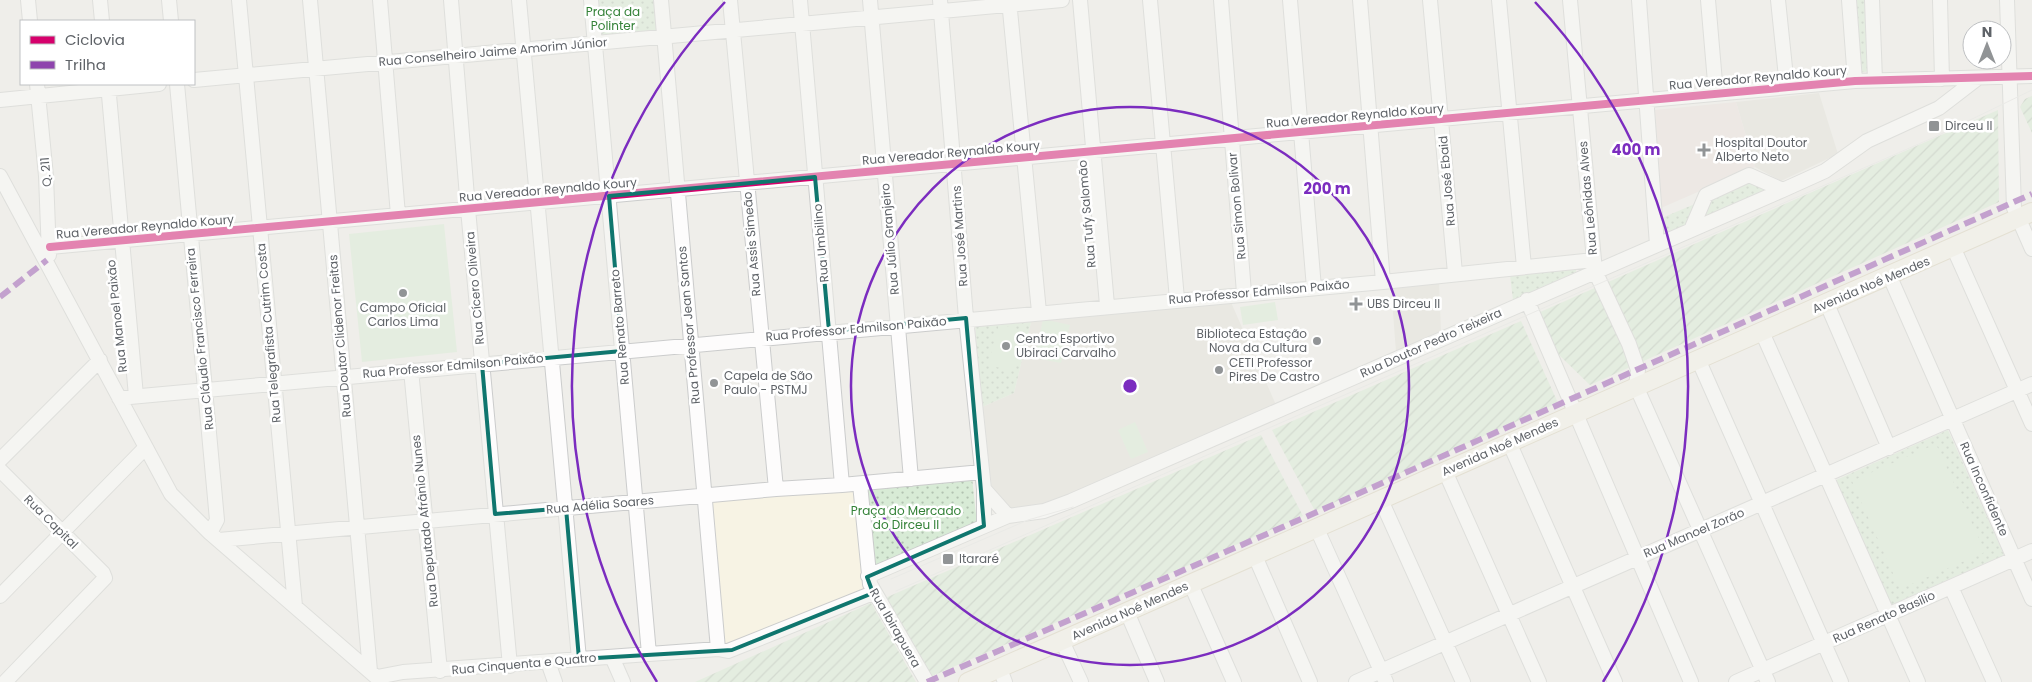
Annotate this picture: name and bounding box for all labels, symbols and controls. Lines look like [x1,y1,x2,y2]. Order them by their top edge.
park label: Praça da Polinter [586,3,640,34]
legend [20,20,195,85]
north arrow [1962,20,2012,70]
text: N [1982,22,1992,42]
text: Ciclovia [65,29,125,50]
street label: Rua Conselheiro Jaime Amorim Júnior [378,33,608,70]
text: Trilha [65,54,106,75]
street label: Rua Vereador Reynaldo Koury [1668,61,1848,94]
street label: Rua Vereador Reynaldo Koury [1265,99,1445,132]
place label: Dirceu II [1945,117,1992,134]
marker: Dirceu II [1927,119,1941,133]
place label: Hospital Doutor Alberto Neto [1715,134,1808,165]
street label: Rua José Ebaid [1434,135,1459,227]
street label: Rua Vereador Reynaldo Koury [861,136,1041,169]
text: 400 m [1612,139,1661,160]
street label: Rua Leônidas Alves [1574,140,1601,256]
marker: Hospital Doutor Alberto Neto [1697,143,1711,157]
street label: Rua Simon Bolivar [1223,151,1250,260]
street label: Q. 211 [36,156,55,188]
street label: Rua Tufy Salomão [1073,159,1100,269]
street label: Rua Vereador Reynaldo Koury [458,173,638,206]
text: 200 m [1303,178,1351,199]
street label: Rua Júlio Granjeiro [876,182,903,296]
street label: Rua José Martins [947,185,972,287]
street label: Rua Assis Simeão [738,191,765,297]
street label: Rua Umbilino [809,203,832,283]
street label: Rua Vereador Reynaldo Koury [55,210,235,243]
street label: Rua Cícero Oliveira [461,231,488,345]
street label: Rua Telegrafista Cutrim Costa [252,243,285,424]
street label: Rua Professor Jean Santos [673,245,704,405]
street label: Rua Cláudio Francisco Ferreira [182,247,218,431]
street label: Avenida Noé Mendes [1809,252,1932,317]
street label: Rua Doutor Clidenor Freitas [324,254,355,418]
street label: Rua Manoel Paixão [102,259,131,373]
street label: Rua Renato Barreto [606,268,633,386]
street label: Rua Professor Edmilson Paixão [1168,275,1350,308]
marker: Campo Oficial Carlos Lima [397,287,409,299]
place label: UBS Dirceu II [1367,295,1440,312]
marker: UBS Dirceu II [1349,297,1363,311]
place label: Campo Oficial Carlos Lima [360,299,446,330]
street label: Rua Doutor Pedro Teixeira [1357,304,1504,381]
street label: Rua Professor Edmilson Paixão [765,312,947,345]
place label: Biblioteca Estação Nova da Cultura [1197,325,1307,356]
place label: Centro Esportivo Ubiraci Carvalho [1016,330,1117,361]
marker: Biblioteca Estação Nova da Cultura [1311,335,1323,347]
marker: Centro Esportivo Ubiraci Carvalho [1000,340,1012,352]
street label: Rua Professor Edmilson Paixão [362,349,544,382]
place label: CETI Professor Pires De Castro [1229,354,1320,385]
marker: CETI Professor Pires De Castro [1213,364,1225,376]
place label: Capela de São Paulo - PSTMJ [724,367,813,398]
marker: Capela de São Paulo - PSTMJ [708,377,720,389]
centre of rings [1121,377,1139,395]
street label: Avenida Noé Mendes [1439,413,1561,480]
street label: Rua Deputado Afrânio Nunes [407,434,442,608]
street label: Rua Inconfidente [1956,439,2013,539]
street label: Rua Capital [21,491,82,552]
street label: Rua Adélia Soares [545,491,655,518]
park label: Praça do Mercado do Dirceu II [851,502,962,533]
street label: Rua Manoel Zorão [1641,503,1747,561]
place label: Itararé [959,550,999,567]
marker: Itararé [941,552,955,566]
street label: Avenida Noé Mendes [1069,577,1191,644]
street label: Rua Ibirapuera [866,585,925,670]
street label: Rua Renato Basílio [1830,586,1938,647]
street label: Rua Cinquenta e Quatro [451,649,597,678]

